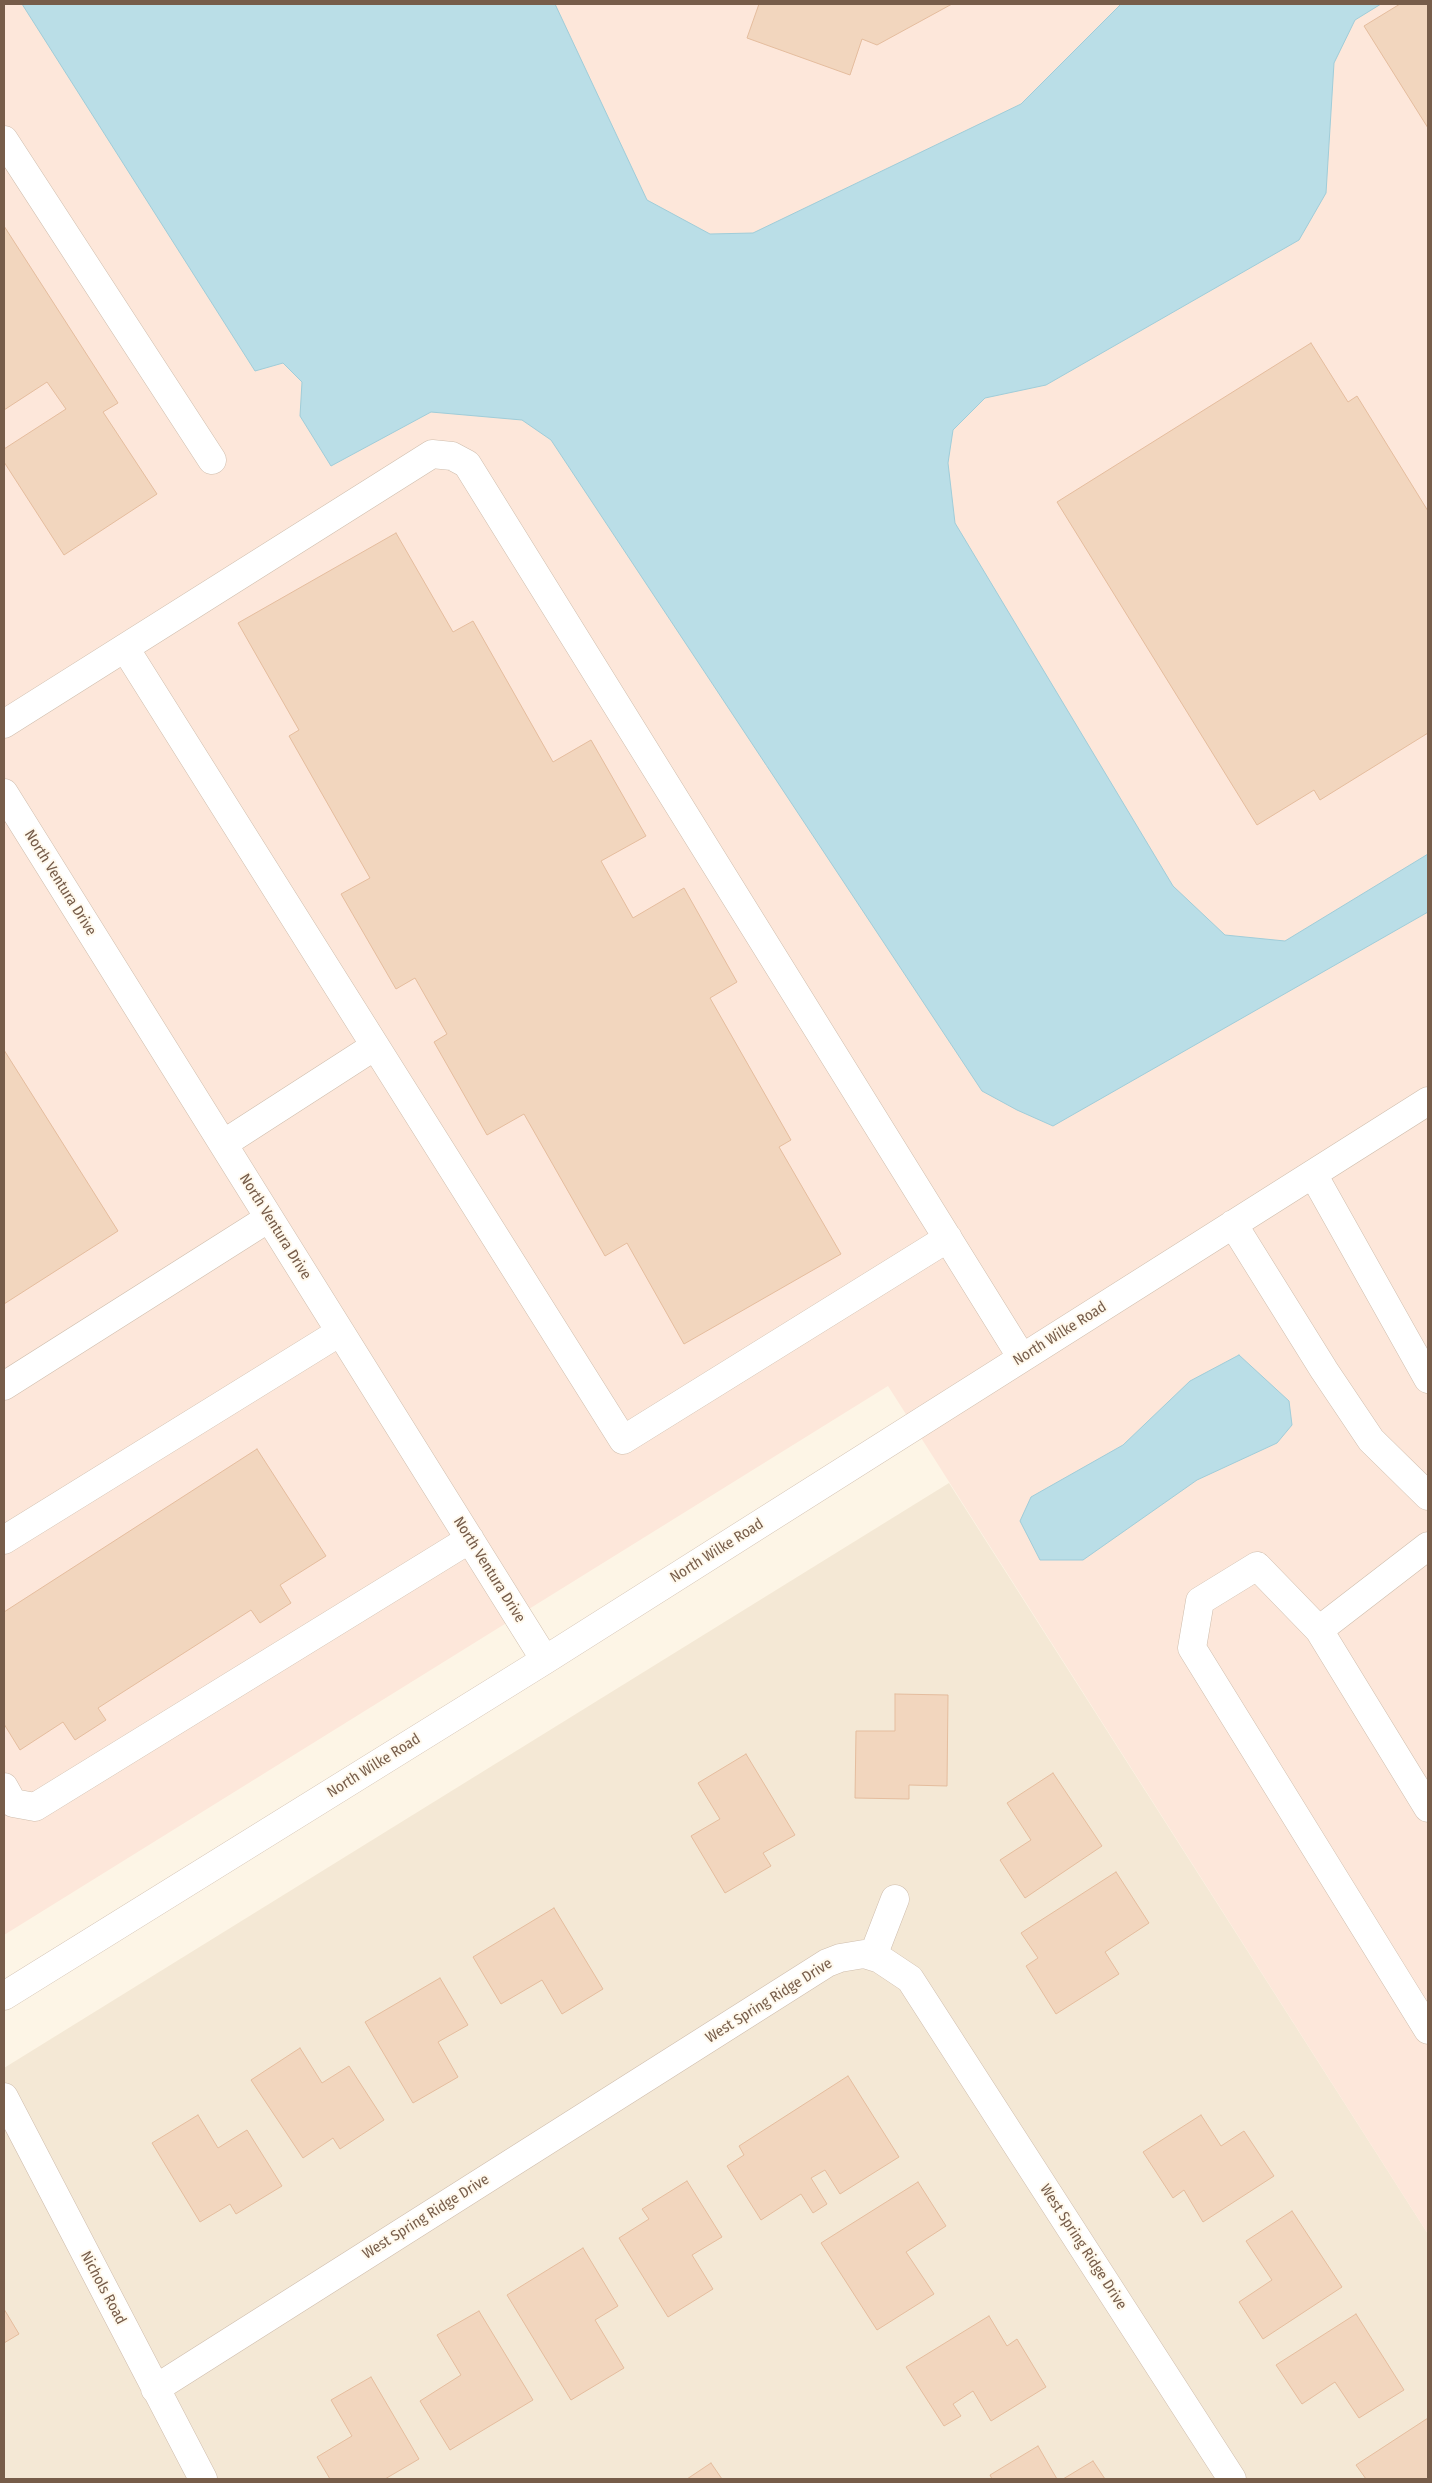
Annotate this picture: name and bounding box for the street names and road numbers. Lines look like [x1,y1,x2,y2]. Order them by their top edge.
street label: North Ventura Drive [20,827,100,939]
street label: North Ventura Drive [235,1171,315,1283]
street label: North Wilke Road [1010,1298,1110,1370]
street label: North Ventura Drive [449,1514,529,1626]
street label: North Wilke Road [667,1515,767,1587]
street label: North Wilke Road [324,1730,424,1802]
street label: West Spring Ridge Drive [702,1955,836,2047]
street label: West Spring Ridge Drive [359,2171,493,2263]
street label: West Spring Ridge Drive [1036,2181,1130,2313]
street label: Nichols Road [76,2248,130,2328]

